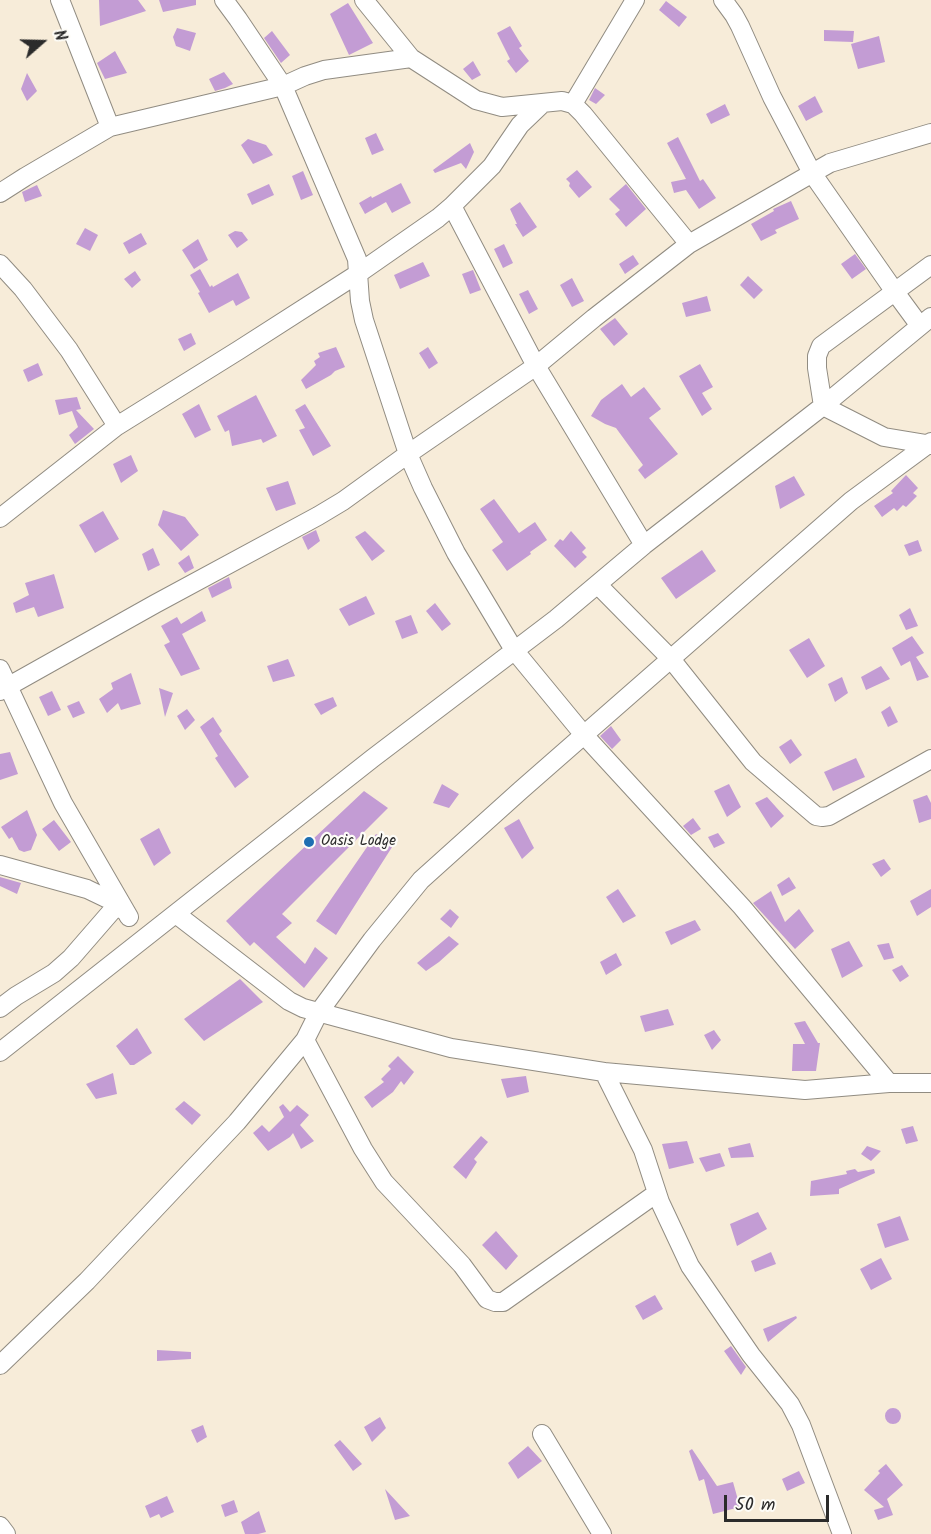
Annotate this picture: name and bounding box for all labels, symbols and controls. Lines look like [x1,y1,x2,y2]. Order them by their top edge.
north arrow [12,12,72,72]
text: N [46,27,73,45]
place label: Oasis Lodge [321,833,396,851]
marker: Oasis Lodge [302,835,316,849]
scale bar [727,1483,832,1521]
text: 50 m [735,1491,775,1520]

